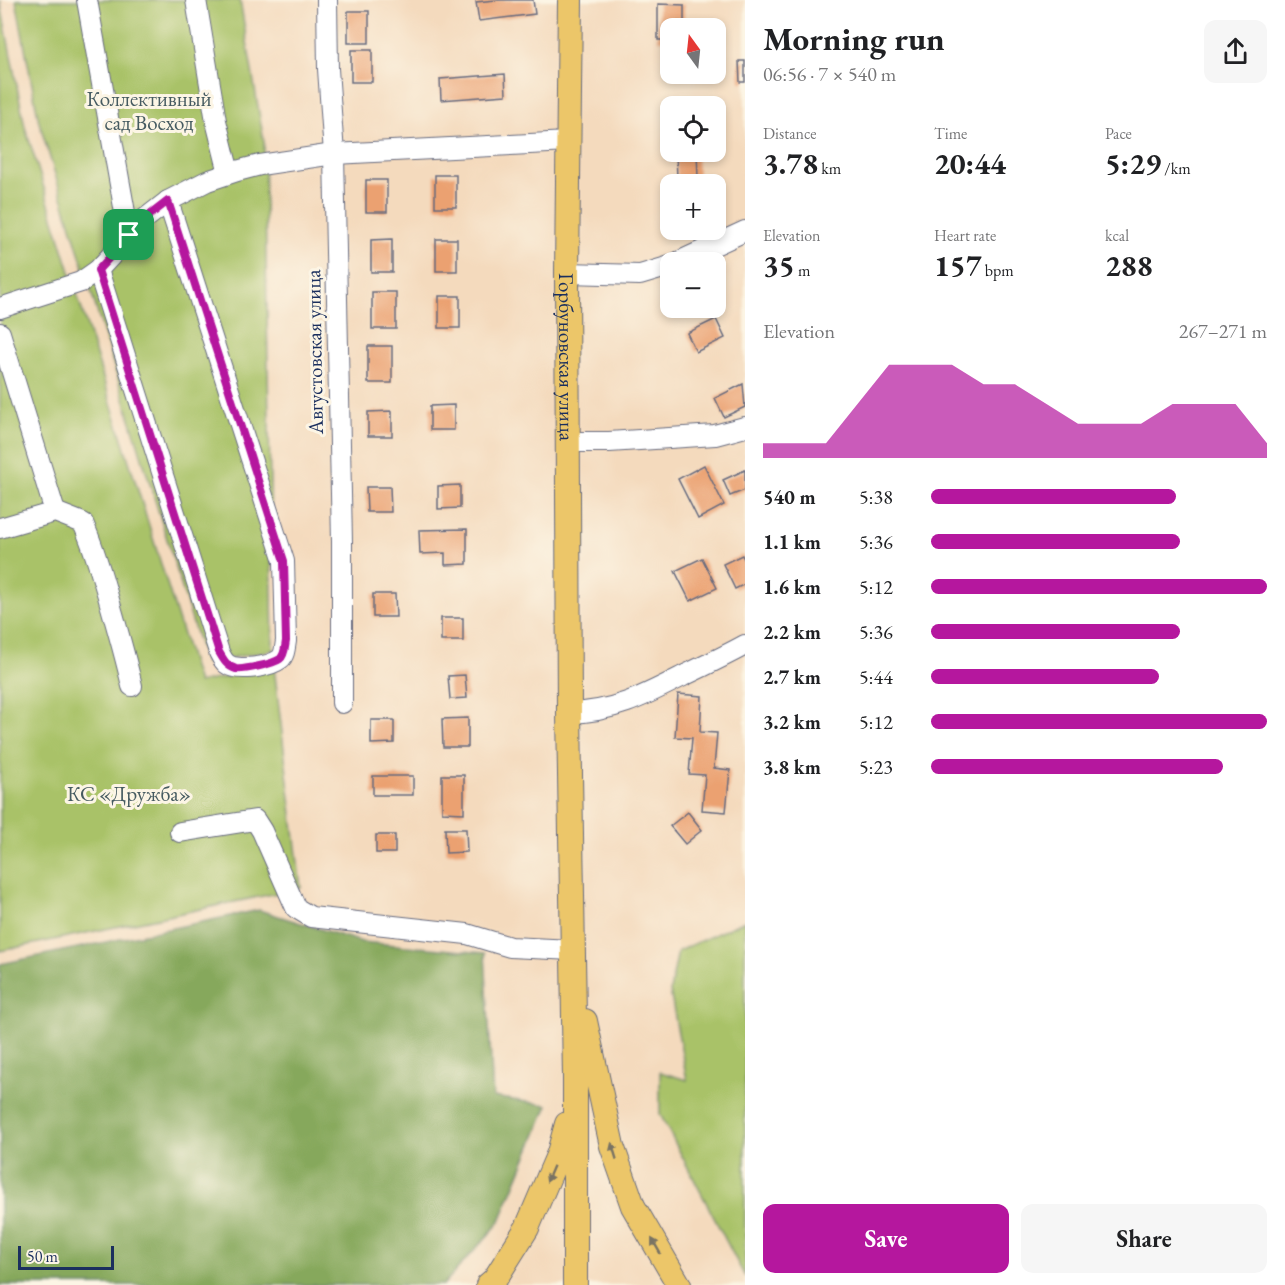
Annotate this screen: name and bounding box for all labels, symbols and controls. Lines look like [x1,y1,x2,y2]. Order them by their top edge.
text: Morning run [763,17,945,60]
north arrow [660,18,726,84]
map controls [660,18,726,318]
button: share [1204,20,1267,83]
text: 06:56 · 7 × 540 m [763,61,896,87]
park label: Коллективный сад Восход [86,85,212,136]
button: locate [660,96,726,162]
text: Distance [763,123,816,144]
text: Time [934,123,967,144]
text: Pace [1105,123,1132,144]
text: 3.78 [763,144,818,183]
text: 20:44 [934,144,1006,183]
text: 5:29 [1105,144,1161,183]
text: km [818,158,841,179]
text: /km [1161,158,1191,179]
button: + [660,174,726,240]
pin [103,209,154,260]
icon: arrive [112,218,145,251]
text: Elevation [763,225,821,246]
text: Heart rate [934,225,996,246]
text: kcal [1105,225,1129,246]
text: 35 [763,246,795,285]
text: 157 [934,246,982,285]
text: 288 [1105,246,1153,285]
button: − [660,252,726,318]
text: m [795,260,810,281]
text: bpm [982,260,1014,281]
street label: Августовская улица [299,269,329,436]
street label: Горбуновская улица [553,273,581,442]
text: Elevation [763,318,835,344]
text: 267–271 m [1179,318,1267,344]
text: 540 m [763,484,816,510]
text: 5:38 [859,484,893,510]
text: 1.1 km [763,529,821,555]
text: 5:36 [859,529,893,555]
text: 1.6 km [763,574,821,600]
text: 5:12 [859,574,893,600]
text: 2.2 km [763,619,821,645]
text: 5:36 [859,619,893,645]
text: 2.7 km [763,664,821,690]
text: 5:44 [859,664,893,690]
text: 3.2 km [763,709,821,735]
text: 5:12 [859,709,893,735]
text: 3.8 km [763,754,821,780]
text: 5:23 [859,754,893,780]
park label: КС «Дружба» [67,780,191,807]
one-way arrow [609,1142,618,1160]
one-way arrow [545,1166,555,1184]
button: Save [763,1204,1009,1273]
button: Share [1021,1204,1267,1273]
one-way arrow [651,1237,661,1254]
scale bar [18,1243,114,1270]
text: 50 m [27,1246,58,1267]

